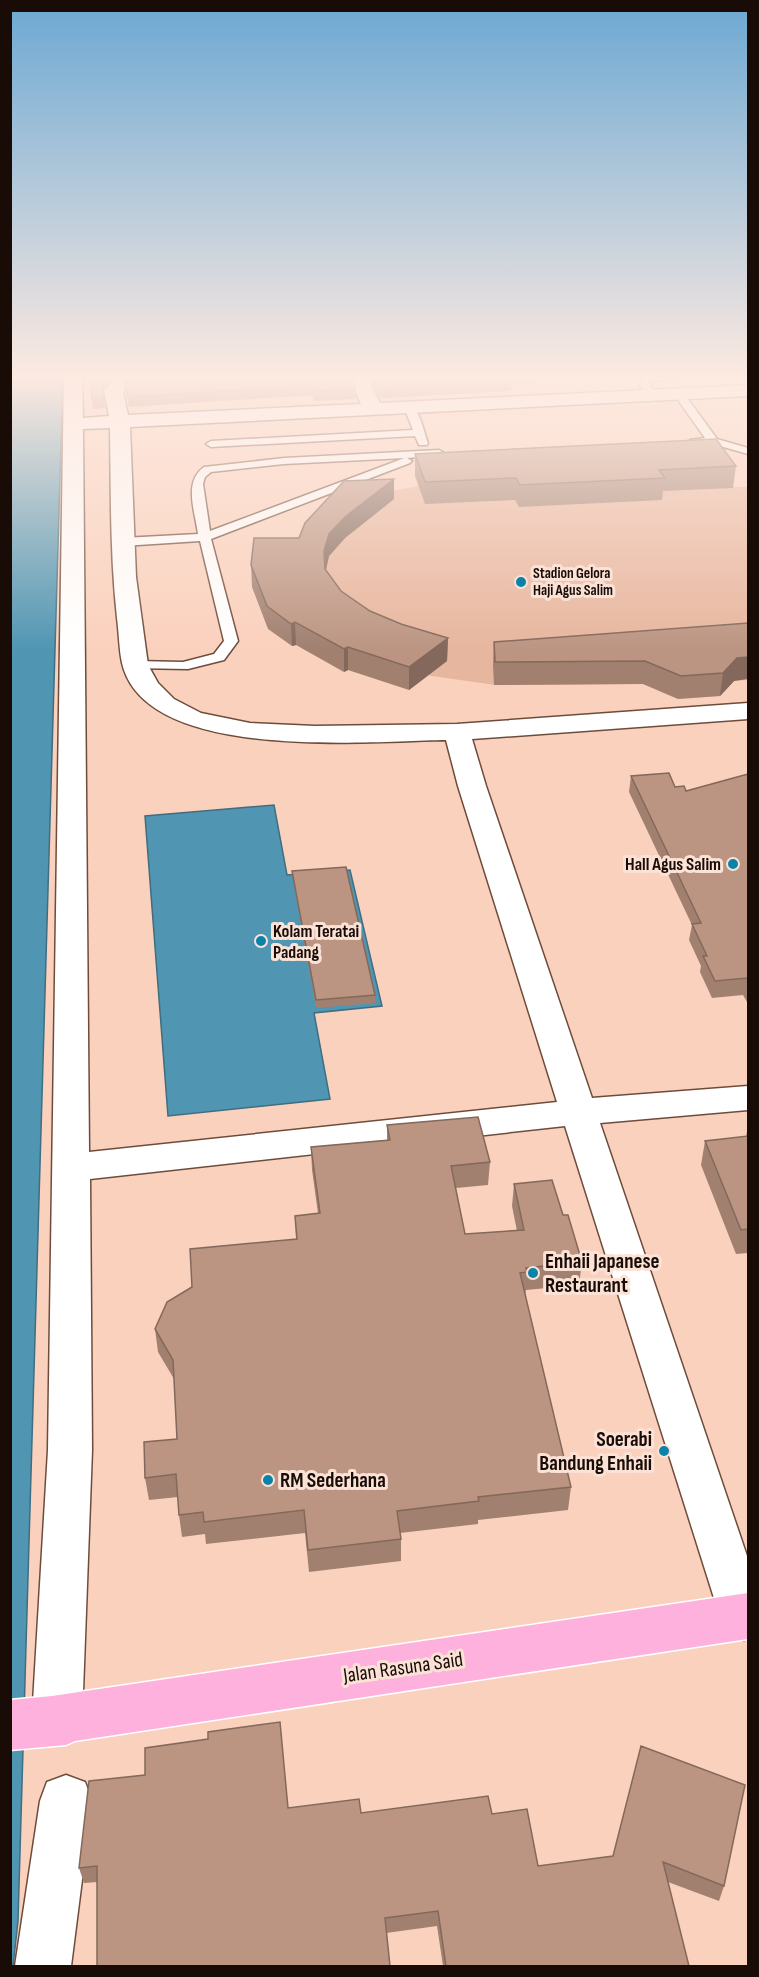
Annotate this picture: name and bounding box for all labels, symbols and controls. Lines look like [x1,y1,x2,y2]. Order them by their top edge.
place label: Stadion Gelora Haji Agus Salim [533,564,613,600]
marker: Stadion Gelora Haji Agus Salim [514,575,528,589]
place label: Hall Agus Salim [625,854,721,875]
marker: Hall Agus Salim [726,857,740,871]
place label: Kolam Teratai Padang [273,921,359,963]
marker: Kolam Teratai Padang [254,934,268,948]
place label: Enhaii Japanese Restaurant [545,1249,660,1298]
marker: Enhaii Japanese Restaurant [526,1266,540,1280]
place label: Soerabi Bandung Enhaii [539,1427,652,1476]
marker: Soerabi Bandung Enhaii [657,1444,671,1458]
place label: RM Sederhana [280,1468,386,1493]
marker: RM Sederhana [261,1473,275,1487]
street label: Jalan Rasuna Said [341,1647,465,1688]

